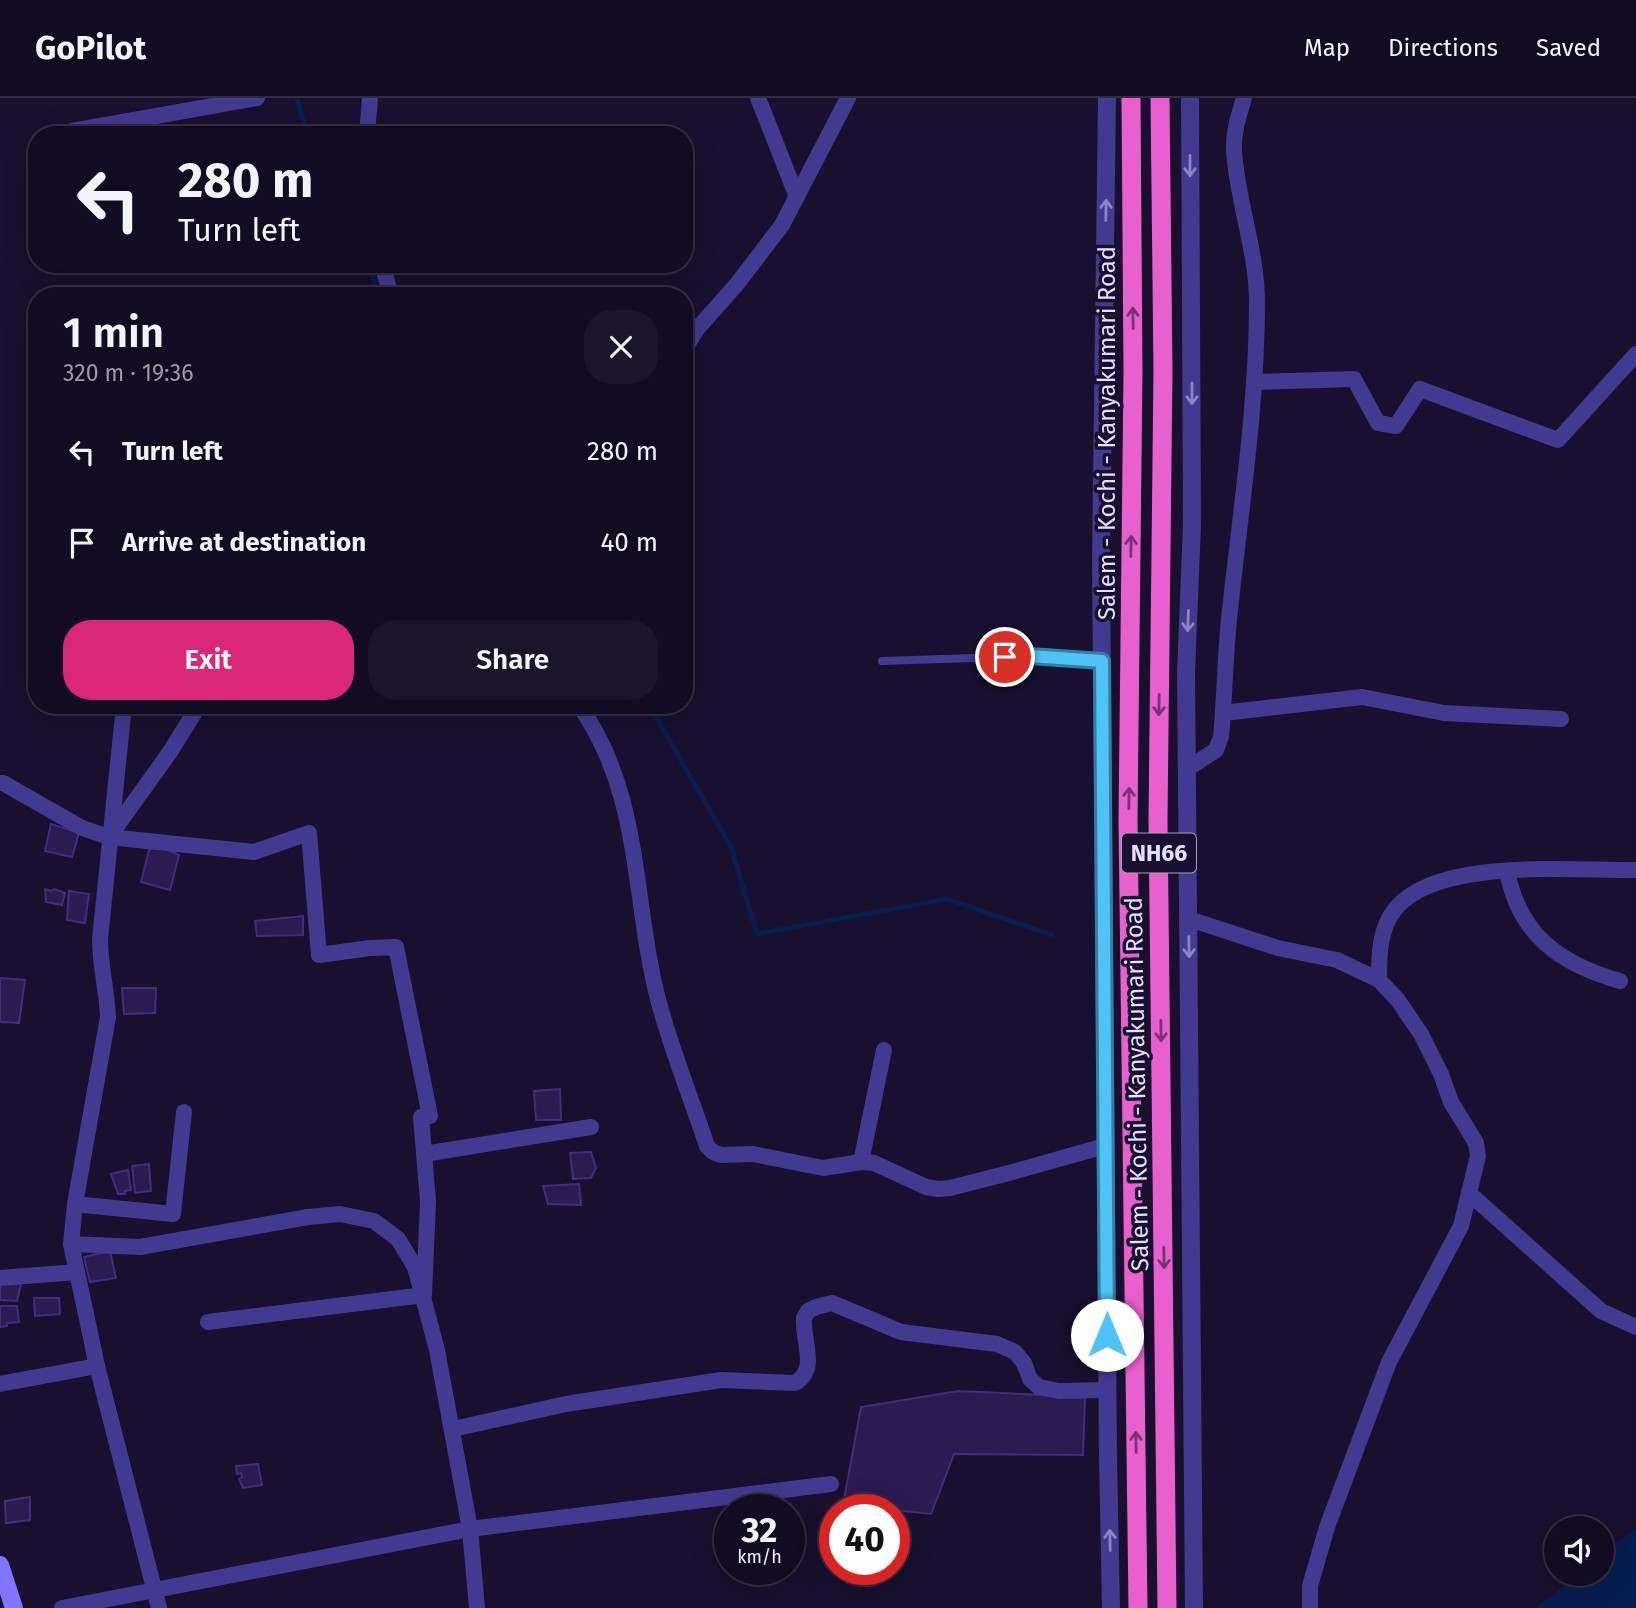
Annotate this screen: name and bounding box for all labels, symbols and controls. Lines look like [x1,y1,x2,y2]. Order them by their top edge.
text: GoPilot [35,28,146,68]
text: Map [1304,34,1350,62]
text: Directions [1388,34,1498,62]
text: Saved [1536,34,1601,62]
text: 280 m [178,151,314,210]
icon: left [63,154,154,245]
one-way arrow [1183,154,1197,177]
one-way arrow [1099,199,1113,222]
text: Turn left [178,211,300,249]
street label: Salem - Kochi - Kanyakumari Road [1093,246,1121,620]
one-way arrow [1126,307,1140,330]
text: 1 min [63,308,164,358]
button: close [584,310,658,384]
text: 320 m · 19:36 [63,359,193,387]
one-way arrow [1185,382,1198,405]
icon: left [63,433,101,471]
text: Turn left [122,436,223,467]
text: 280 m [587,436,658,467]
icon: arrive [63,524,101,562]
text: Arrive at destination [122,527,366,558]
text: 40 m [600,527,658,558]
one-way arrow [1124,535,1138,558]
one-way arrow [1182,609,1195,632]
button: Exit [63,620,354,700]
button: Share [368,620,658,700]
pin [975,627,1035,687]
icon: arrive [986,638,1024,676]
one-way arrow [1153,693,1166,716]
one-way arrow [1122,787,1136,810]
road number: NH66 [1122,834,1196,873]
street label: Salem - Kochi - Kanyakumari Road [1120,897,1154,1271]
one-way arrow [1182,935,1196,958]
one-way arrow [1154,1019,1168,1042]
one-way arrow [1157,1246,1171,1269]
position arrow [1070,1298,1144,1372]
one-way arrow [1129,1431,1143,1454]
speed limit sign: 40 [819,1494,910,1585]
text: 32 [742,1509,777,1551]
map controls [1544,1516,1614,1586]
button: sound [1544,1516,1614,1586]
one-way arrow [1103,1529,1116,1552]
text: km/h [737,1546,782,1568]

